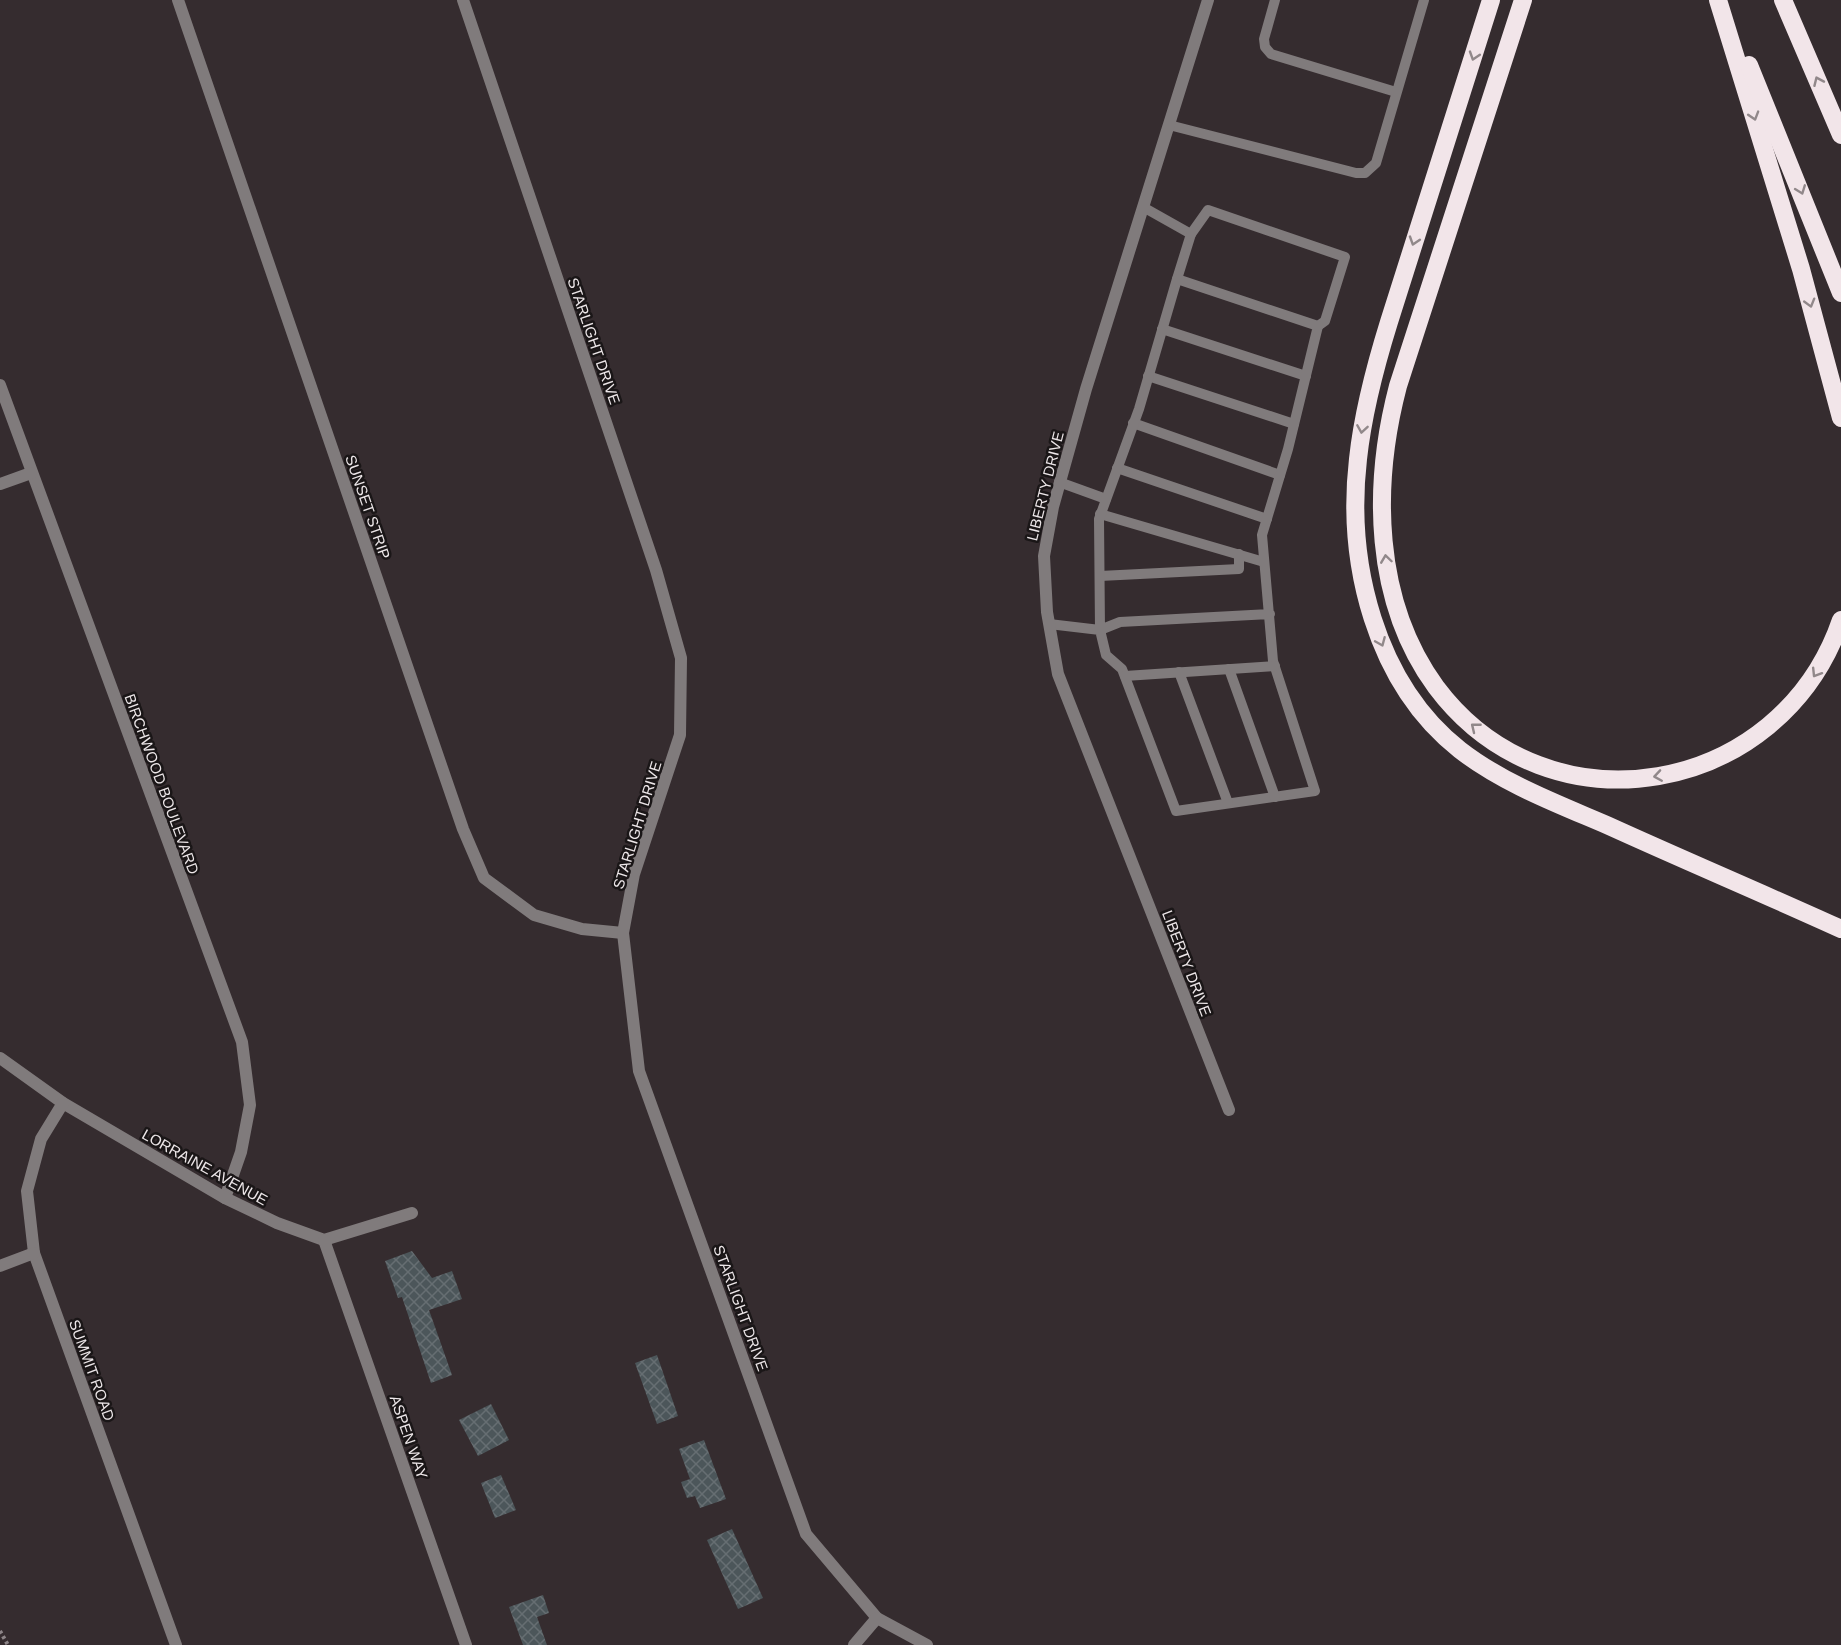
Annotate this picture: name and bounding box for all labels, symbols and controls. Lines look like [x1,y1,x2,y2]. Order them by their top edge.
one-way arrow [1468,50,1481,61]
one-way arrow [1813,77,1825,88]
one-way arrow [1747,110,1759,121]
one-way arrow [1793,184,1806,194]
one-way arrow [1409,235,1421,246]
street label: STARLIGHT DRIVE [564,275,624,407]
one-way arrow [1803,298,1816,308]
one-way arrow [1356,424,1368,434]
street label: LIBERTY DRIVE [1023,430,1067,542]
street label: SUNSET STRIP [342,453,394,561]
one-way arrow [1381,555,1393,564]
one-way arrow [1374,635,1386,646]
one-way arrow [1812,667,1824,677]
street label: BIRCHWOOD BOULEVARD [121,692,203,877]
one-way arrow [1471,724,1482,735]
street label: STARLIGHT DRIVE [609,759,665,891]
one-way arrow [1653,770,1663,782]
street label: LIBERTY DRIVE [1159,908,1215,1018]
street label: LORRAINE AVENUE [139,1125,271,1209]
street label: STARLIGHT DRIVE [710,1243,772,1373]
street label: SUMMIT ROAD [66,1317,118,1423]
street label: ASPEN WAY [387,1393,431,1481]

